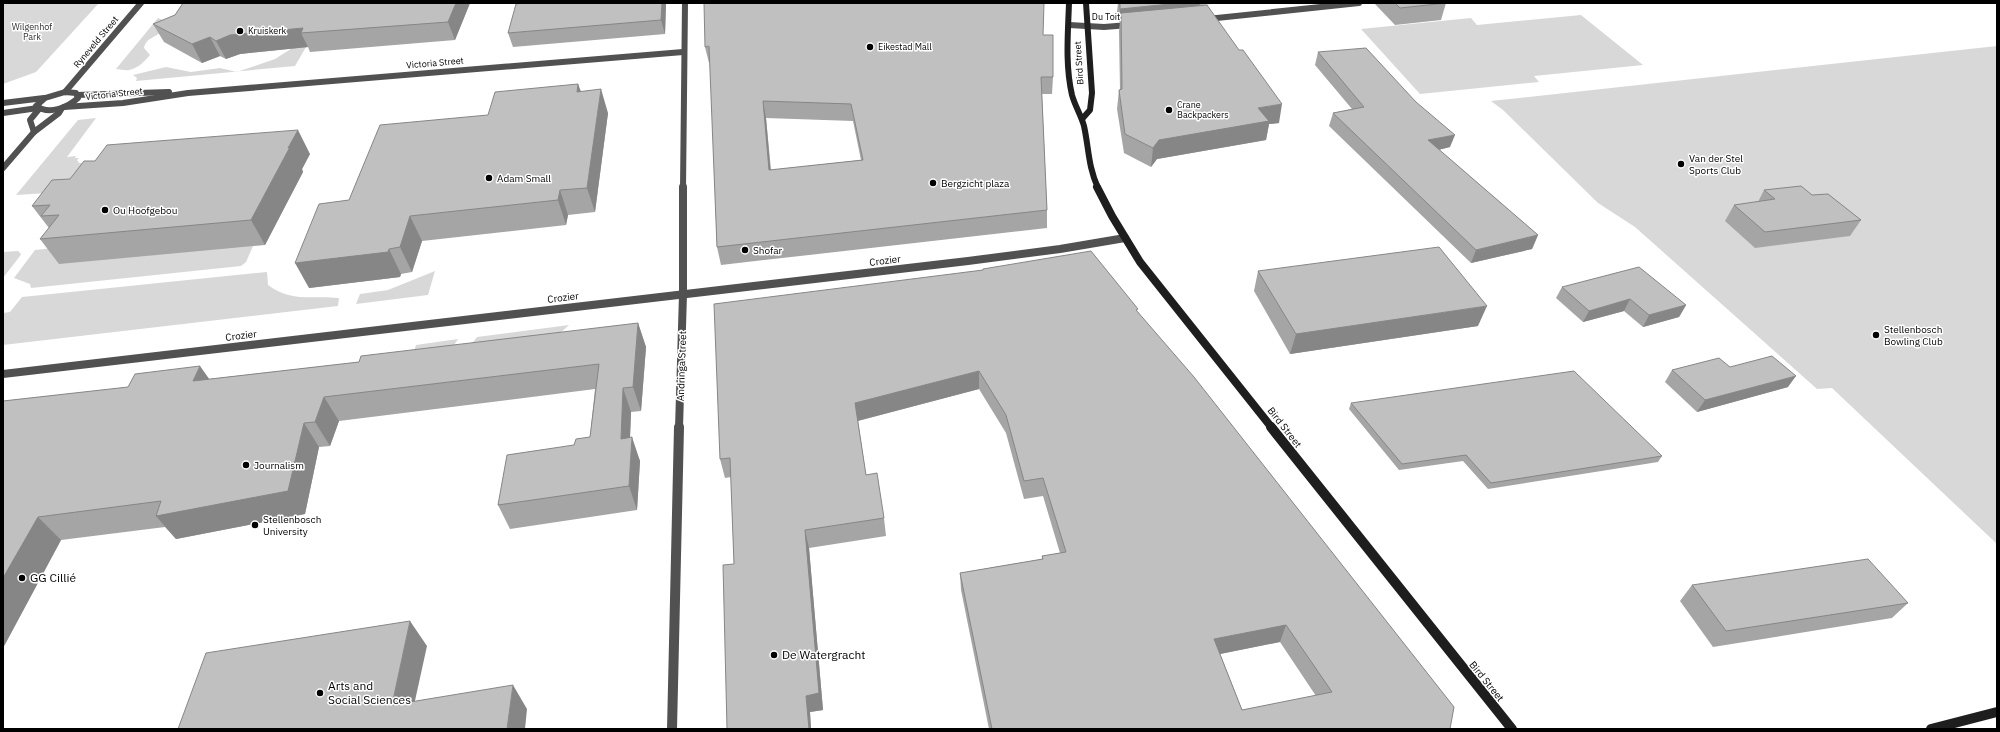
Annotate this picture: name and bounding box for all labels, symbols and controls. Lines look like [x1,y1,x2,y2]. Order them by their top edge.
street label: Du Toit [1092,11,1120,22]
street label: Ryneveld Street [71,14,120,70]
park label: Wilgenhof Park [12,21,52,42]
place label: Kruiskerk [248,25,286,36]
marker: Kruiskerk [235,26,245,36]
place label: Eikestad Mall [878,41,932,52]
street label: Bird Street [1072,41,1086,85]
marker: Eikestad Mall [865,42,875,52]
street label: Victoria Street [406,55,464,70]
street label: Victoria Street [85,85,143,102]
place label: Crane Backpackers [1177,99,1229,120]
marker: Crane Backpackers [1164,105,1174,115]
place label: Van der Stel Sports Club [1689,152,1743,177]
marker: Van der Stel Sports Club [1676,159,1686,169]
place label: Adam Small [497,172,551,185]
marker: Adam Small [484,173,494,183]
place label: Bergzicht plaza [941,177,1010,190]
marker: Bergzicht plaza [928,178,938,188]
place label: Ou Hoofgebou [113,204,177,217]
marker: Ou Hoofgebou [100,205,110,215]
place label: Shofar [753,244,783,257]
marker: Shofar [740,245,750,255]
street label: Crozier [869,252,902,269]
street label: Crozier [547,289,580,306]
place label: Stellenbosch Bowling Club [1884,323,1943,348]
street label: Crozier [225,327,258,344]
street label: Andringa Street [674,330,689,401]
marker: Stellenbosch Bowling Club [1871,330,1881,340]
street label: Bird Street [1265,404,1305,451]
place label: Journalism [254,459,304,472]
marker: Journalism [241,460,251,470]
place label: Stellenbosch University [263,513,321,538]
marker: Stellenbosch University [250,520,260,530]
place label: GG Cillié [30,570,76,585]
marker: GG Cillié [17,573,27,583]
place label: De Watergracht [782,647,866,662]
marker: De Watergracht [769,650,779,660]
street label: Bird Street [1466,658,1507,705]
place label: Arts and Social Sciences [328,678,411,707]
marker: Arts and Social Sciences [315,688,325,698]

